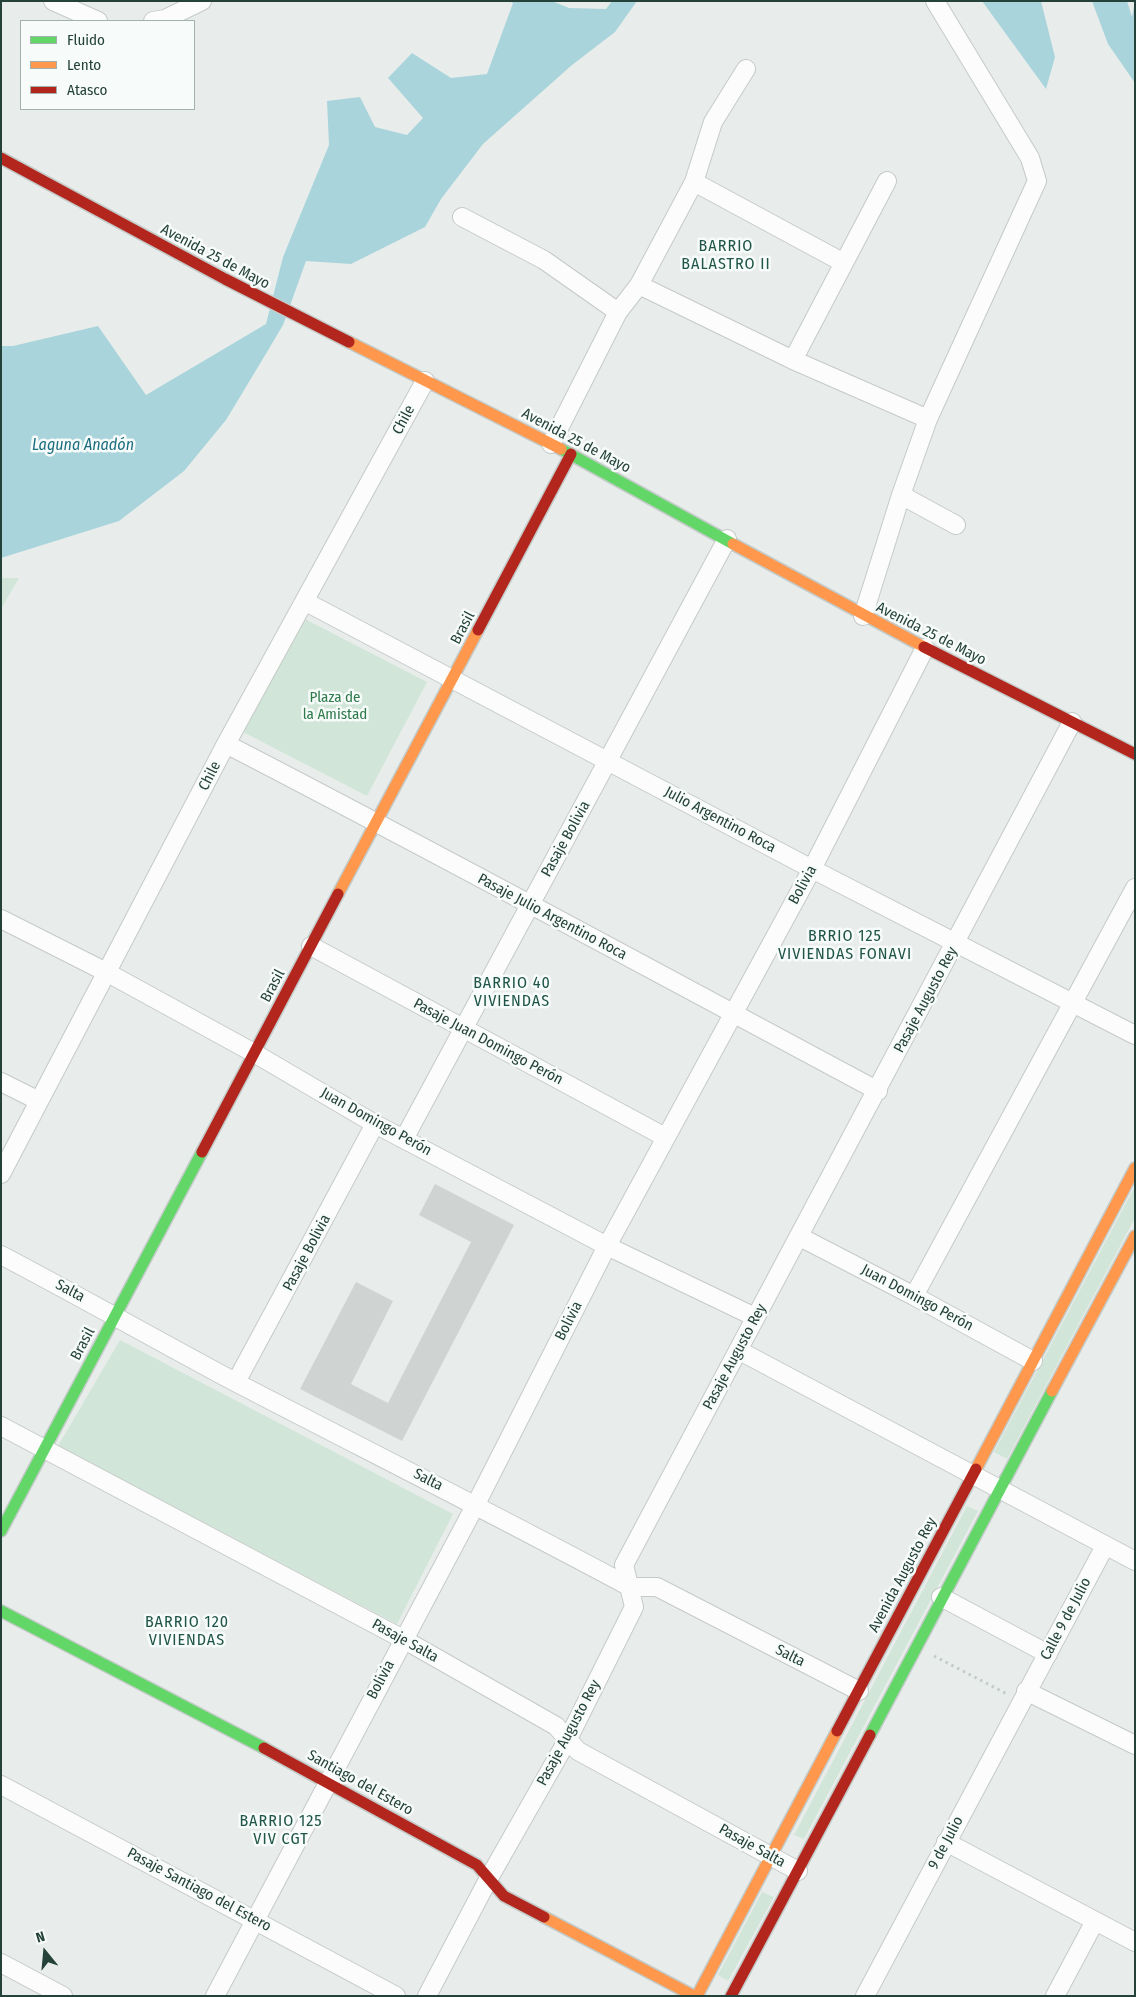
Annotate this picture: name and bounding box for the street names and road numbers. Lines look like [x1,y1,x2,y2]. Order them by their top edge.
street label: Avenida 25 de Mayo [157,221,273,293]
street label: Chile [389,402,419,438]
street label: Avenida 25 de Mayo [518,405,634,477]
street label: Avenida 25 de Mayo [873,599,989,669]
street label: Brasil [447,609,479,647]
street label: Chile [195,758,225,794]
street label: Julio Argentino Roca [661,783,779,857]
street label: Pasaje Bolivia [538,798,594,880]
street label: Bolivia [785,862,821,908]
street label: Pasaje Julio Argentino Roca [474,870,630,964]
street label: Pasaje Augusto Rey [890,944,962,1056]
street label: Brasil [257,967,289,1005]
street label: Pasaje Juan Domingo Perón [410,995,566,1089]
street label: Juan Domingo Perón [317,1084,435,1160]
street label: Pasaje Bolivia [279,1212,335,1294]
street label: Juan Domingo Perón [858,1261,976,1335]
street label: Salta [52,1276,88,1306]
street label: Bolivia [552,1298,586,1344]
street label: Pasaje Augusto Rey [699,1301,771,1413]
street label: Brasil [67,1325,99,1363]
street label: Salta [410,1465,446,1495]
street label: Avenida Augusto Rey [865,1514,941,1636]
street label: Calle 9 de Julio [1037,1575,1095,1663]
street label: Pasaje Salta [369,1615,441,1667]
street label: Salta [772,1641,808,1671]
street label: Bolivia [363,1657,399,1703]
street label: Pasaje Augusto Rey [533,1677,605,1789]
street label: Santiago del Estero [304,1747,416,1819]
street label: 9 de Julio [925,1813,967,1873]
street label: Pasaje Salta [716,1820,788,1872]
street label: Pasaje Santiago del Estero [124,1844,274,1936]

